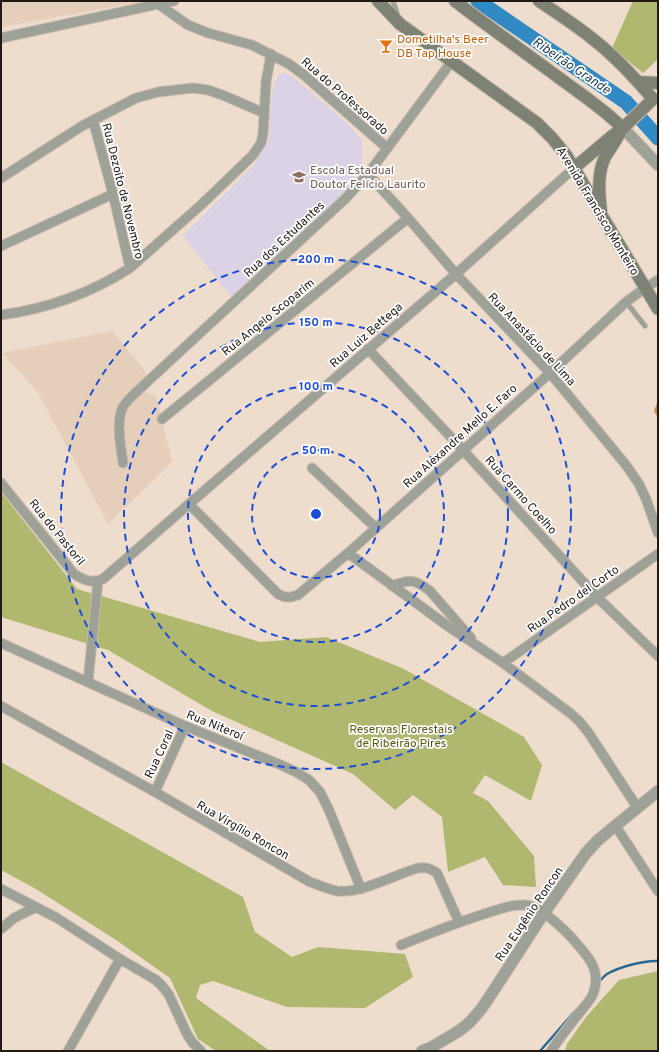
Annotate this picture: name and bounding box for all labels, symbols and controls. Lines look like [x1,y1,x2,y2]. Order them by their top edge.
place label: Dometilha's Beer DB Tap House [397,32,489,62]
water label: Ribeirão Grande [529,35,613,99]
bar icon: Dometilha's Beer DB Tap House [378,38,394,54]
street label: Rua do Professorado [297,54,392,139]
street label: Rua Dezoito de Novembro [97,122,147,261]
street label: Avenida Francisco Monteiro [552,144,642,279]
place label: Escola Estadual Doutor Felício Laurito [310,163,426,193]
school or university icon: Escola Estadual Doutor Felício Laurito [291,169,307,185]
street label: Rua dos Estudantes [241,198,329,281]
text: 200 m [298,252,334,268]
street label: Rua Angelo Scoparim [219,275,318,360]
street label: Rua Anastácio de Lima [484,290,579,390]
street label: Rua Luiz Bettega [327,300,407,372]
text: 150 m [299,315,333,331]
text: 100 m [299,379,333,395]
street label: Rua Alexandre Mello E. Faro [400,381,521,492]
text: 50 m [302,443,330,459]
street label: Rua Carmo Coelho [481,453,560,539]
street label: Rua do Pastoril [25,496,88,569]
centre of rings [309,507,323,521]
street label: Rua Pedro del Corto [525,562,623,637]
street label: Rua Niteroí [184,707,247,745]
park label: Reservas Florestais de Ribeirão Pires [349,722,453,752]
street label: Rua Coral [142,727,178,781]
street label: Rua Virgílio Roncon [193,798,292,864]
street label: Rua Eugênio Roncon [492,864,568,965]

